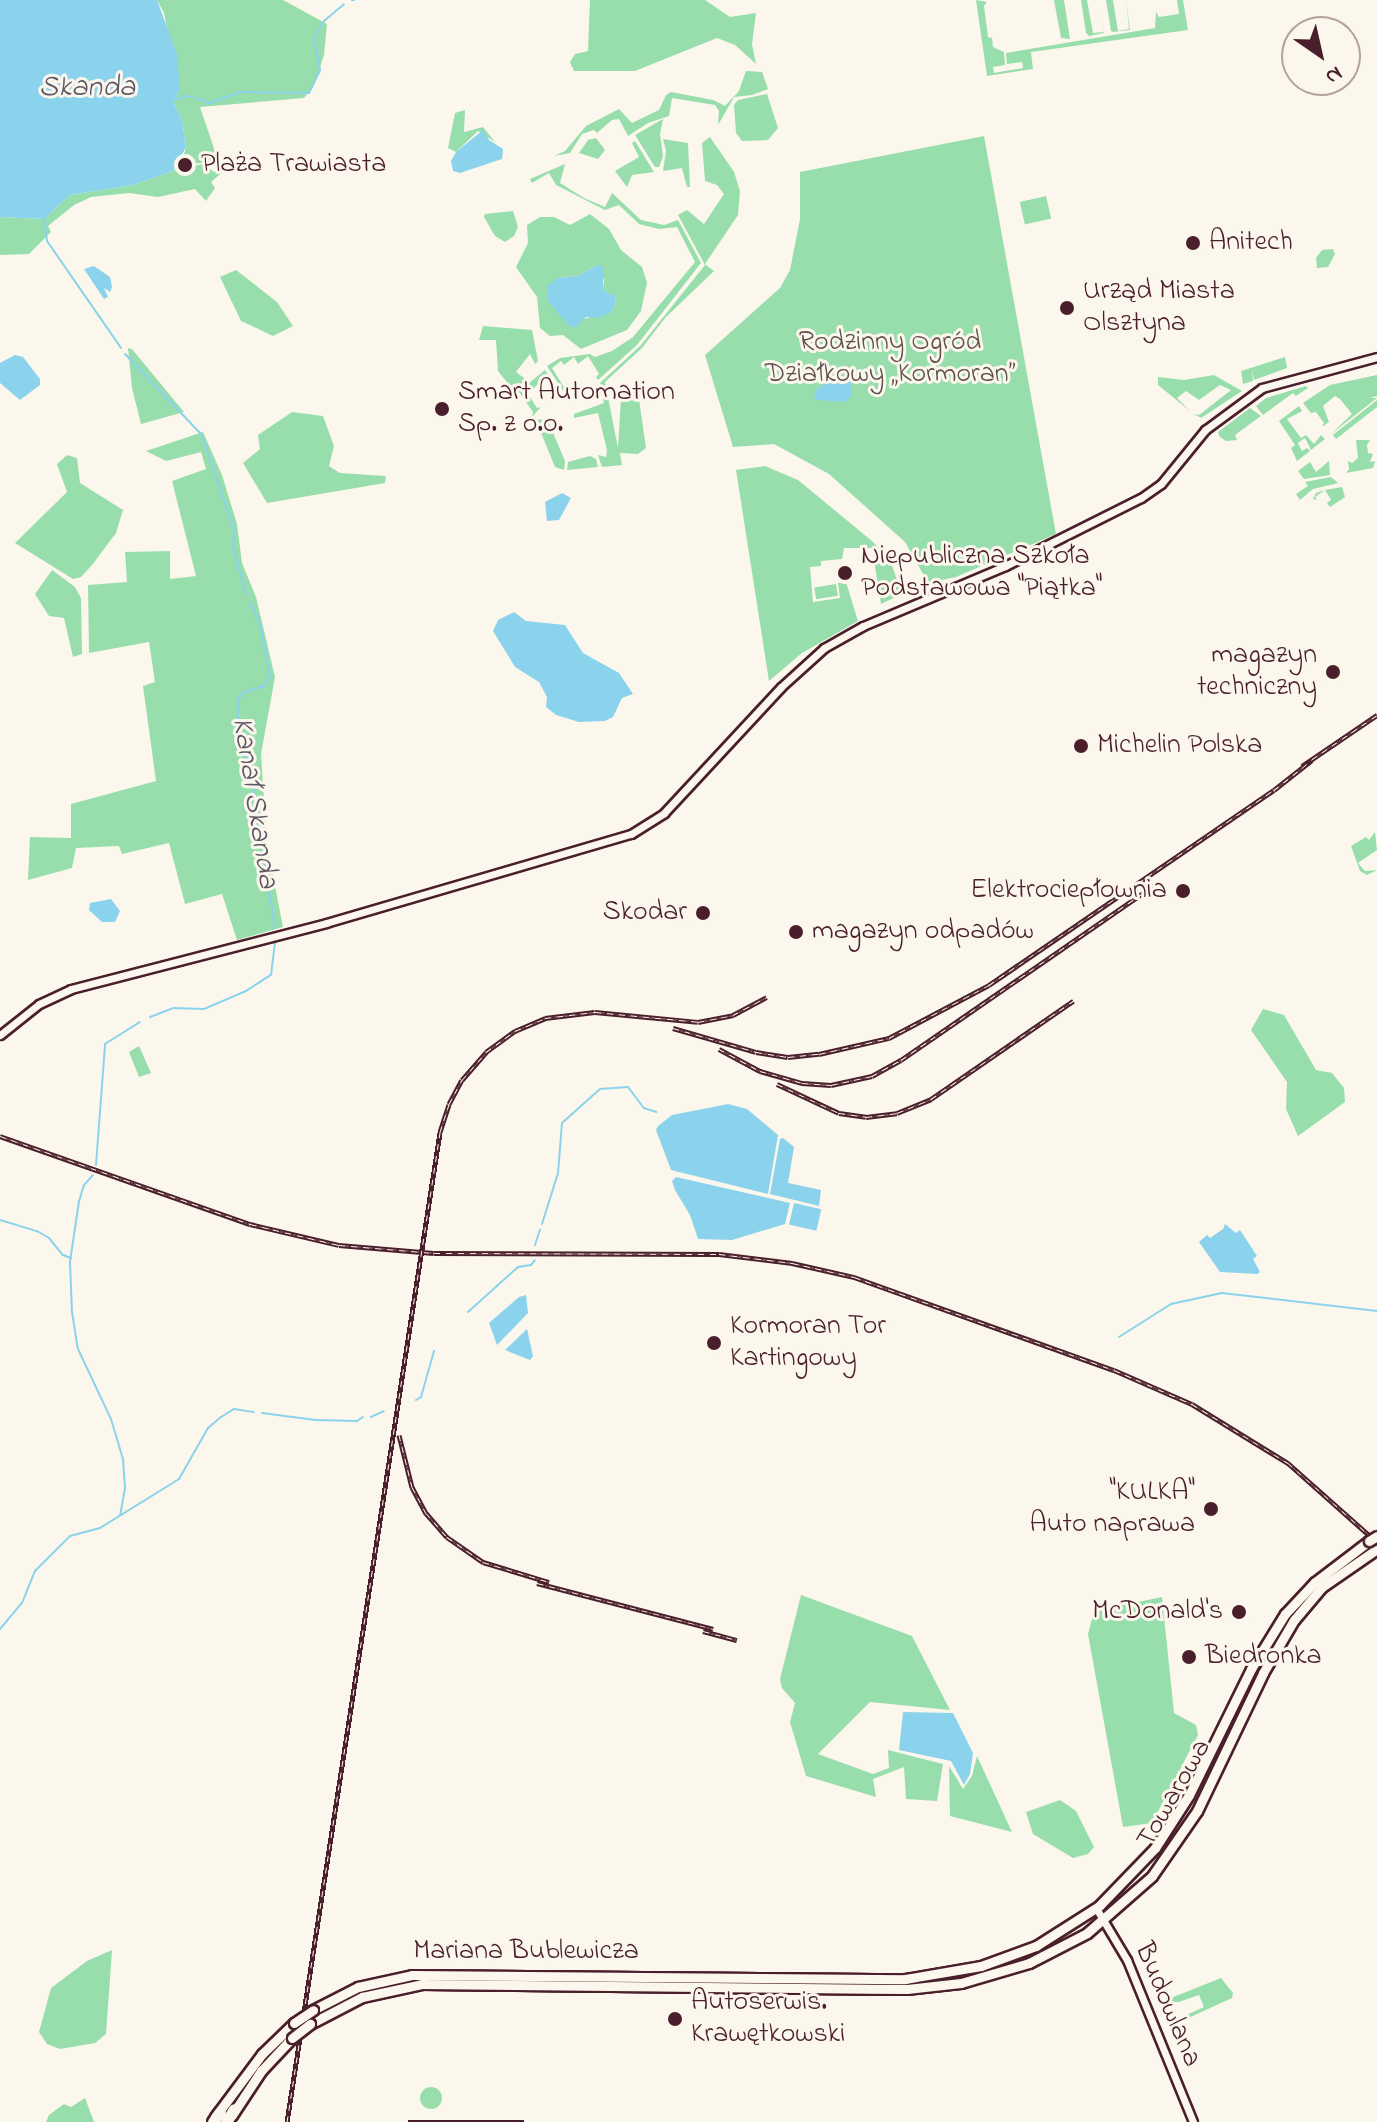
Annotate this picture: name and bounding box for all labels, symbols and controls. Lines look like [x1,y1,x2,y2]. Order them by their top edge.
north arrow [1281,16,1361,96]
text: N [1318,57,1348,92]
water label: Skanda [39,70,135,106]
place label: Plaża Trawiasta [201,148,386,182]
marker: Plaża Trawiasta [176,156,194,174]
place label: Anitech [1209,226,1293,260]
marker: Anitech [1184,234,1202,252]
place label: Urząd Miasta Olsztyna [1083,275,1235,341]
marker: Urząd Miasta Olsztyna [1058,299,1076,317]
park label: Rodzinny Ogród Działkowy „Kormoran” [765,326,1015,392]
place label: Smart Automation Sp. z o.o. [458,376,675,442]
marker: Smart Automation Sp. z o.o. [433,400,451,418]
place label: Niepubliczna Szkoła Podstawowa "Piątka" [861,540,1102,606]
marker: Niepubliczna Szkoła Podstawowa "Piątka" [836,564,854,582]
place label: magazyn techniczny [1197,639,1317,705]
marker: magazyn techniczny [1324,663,1342,681]
water label: Kanał Skanda [223,715,285,891]
place label: Michelin Polska [1097,729,1262,763]
marker: Michelin Polska [1072,737,1090,755]
place label: Elektrociepłownia [970,874,1167,908]
marker: Elektrociepłownia [1174,882,1192,900]
place label: Skodar [603,896,687,930]
marker: Skodar [694,904,712,922]
place label: magazyn odpadów [812,915,1034,949]
marker: magazyn odpadów [787,923,805,941]
place label: Kormoran Tor Kartingowy [730,1310,886,1376]
marker: Kormoran Tor Kartingowy [705,1334,723,1352]
place label: "KULKA" Auto naprawa [1029,1476,1195,1542]
marker: "KULKA" Auto naprawa [1202,1500,1220,1518]
place label: McDonald's [1092,1595,1223,1629]
marker: McDonald's [1230,1603,1248,1621]
place label: Biedronka [1205,1640,1322,1674]
marker: Biedronka [1180,1648,1198,1666]
street label: Towarowa [1131,1734,1219,1854]
street label: Mariana Bublewicza [413,1935,639,1969]
street label: Budowlana [1126,1938,1208,2072]
place label: Autoserwis. Krawętkowski [691,1986,845,2052]
marker: Autoserwis. Krawętkowski [666,2010,684,2028]

